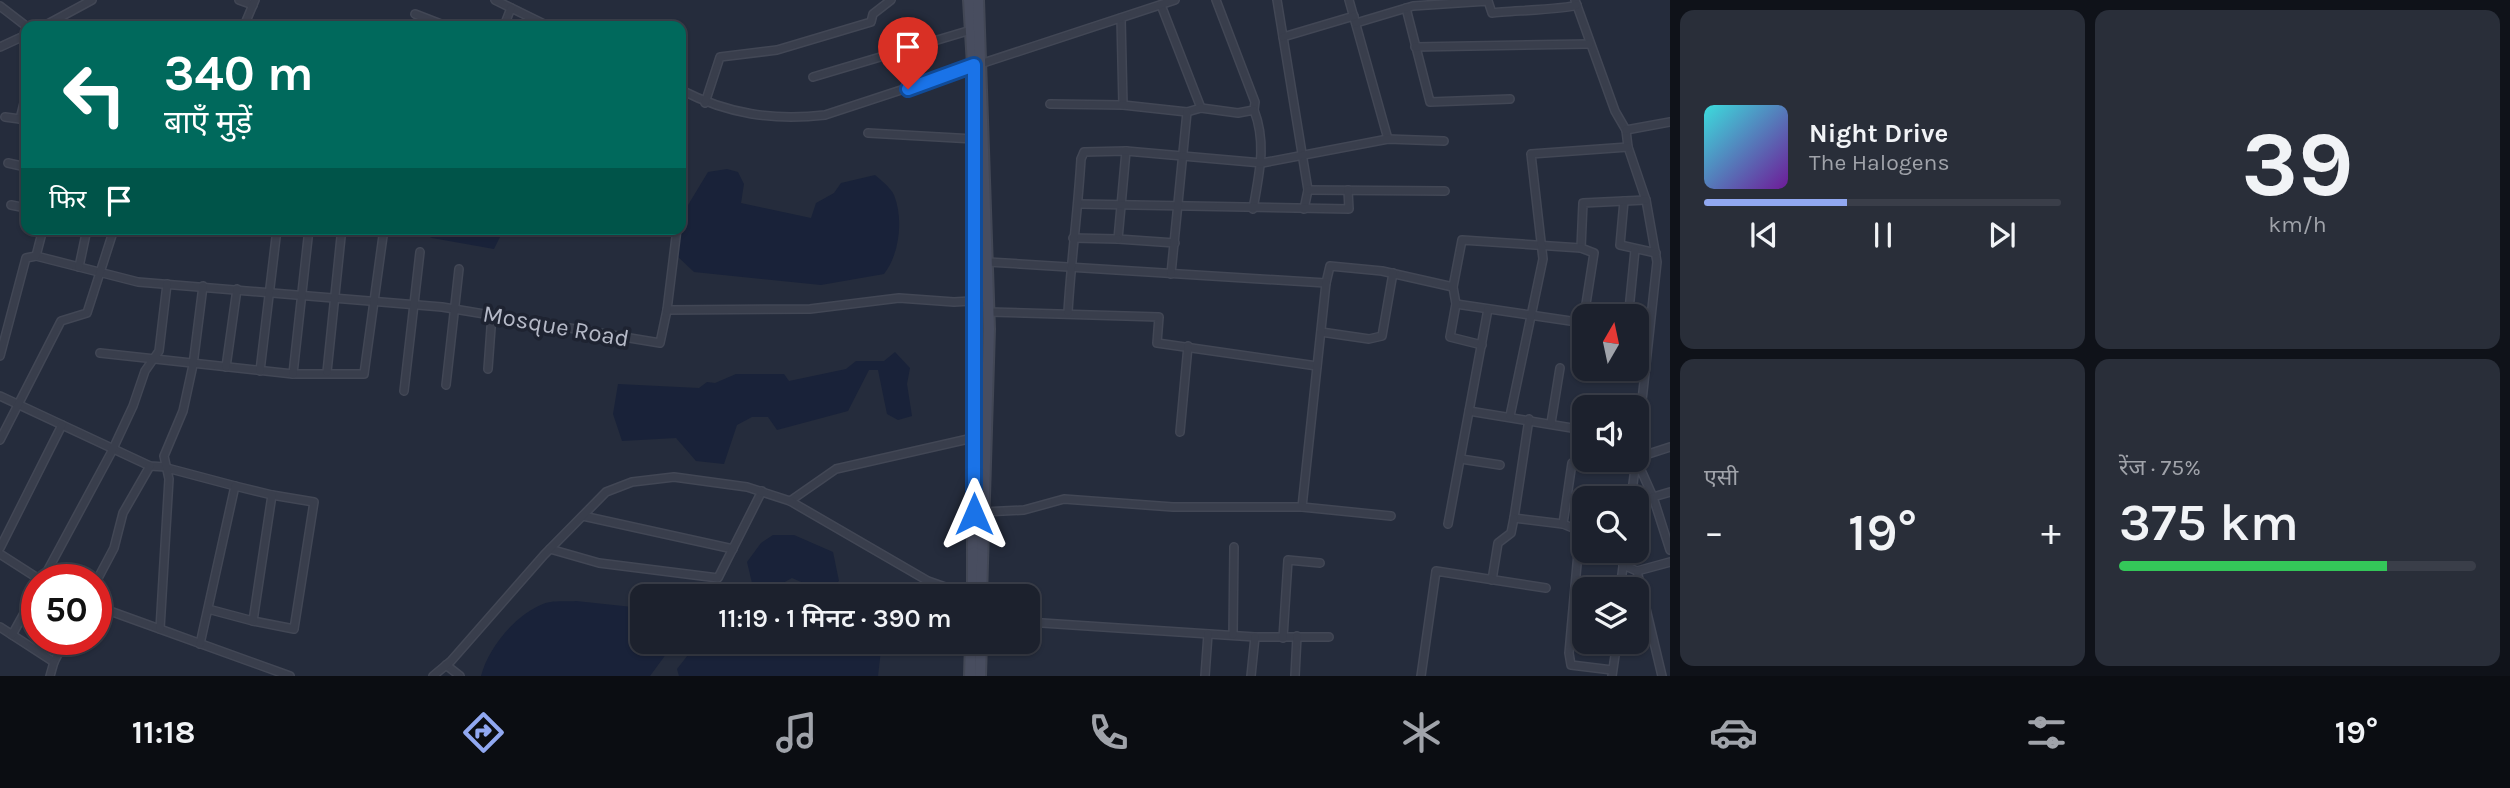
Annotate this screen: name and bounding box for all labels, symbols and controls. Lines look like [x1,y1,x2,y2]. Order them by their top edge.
pin [878,17,938,89]
icon: arrive [889,28,927,66]
text: 340 m [164,45,314,102]
icon: left [49,49,140,140]
text: बाएँ मुड़ें [164,104,252,141]
text: 39 [2241,112,2354,218]
text: Night Drive [1809,118,1948,149]
text: The Halogens [1809,149,1949,176]
icon: arrive [100,182,138,220]
text: फिर [49,184,86,215]
text: km/h [2268,211,2327,238]
icon: previous [1745,216,1783,254]
icon: pause [1864,216,1902,254]
icon: next [1983,216,2021,254]
street label: Mosque Road [481,299,631,353]
north arrow [1572,304,1648,382]
map controls [1572,304,1649,654]
button: sound [1572,395,1649,472]
text: रेंज · 75% [2119,454,2201,481]
text: एसी [1704,464,1738,491]
position arrow [937,477,1011,551]
button: search [1572,486,1649,563]
text: 375 km [2119,492,2299,553]
text: 19° [1848,502,1917,563]
text: − [1704,510,1724,555]
text: + [2041,510,2061,555]
speed limit sign: 50 [21,564,112,655]
button: layers [1572,577,1649,654]
text: 11:19 · 1 मिनट · 390 m [718,603,952,634]
icon: directions [459,708,508,757]
icon: music [772,708,821,757]
icon: phone [1084,708,1133,757]
icon: climate [1397,708,1446,757]
icon: car [1709,708,1758,757]
icon: filters [2022,708,2071,757]
text: 11:18 [132,714,195,751]
text: 19° [2335,714,2378,751]

